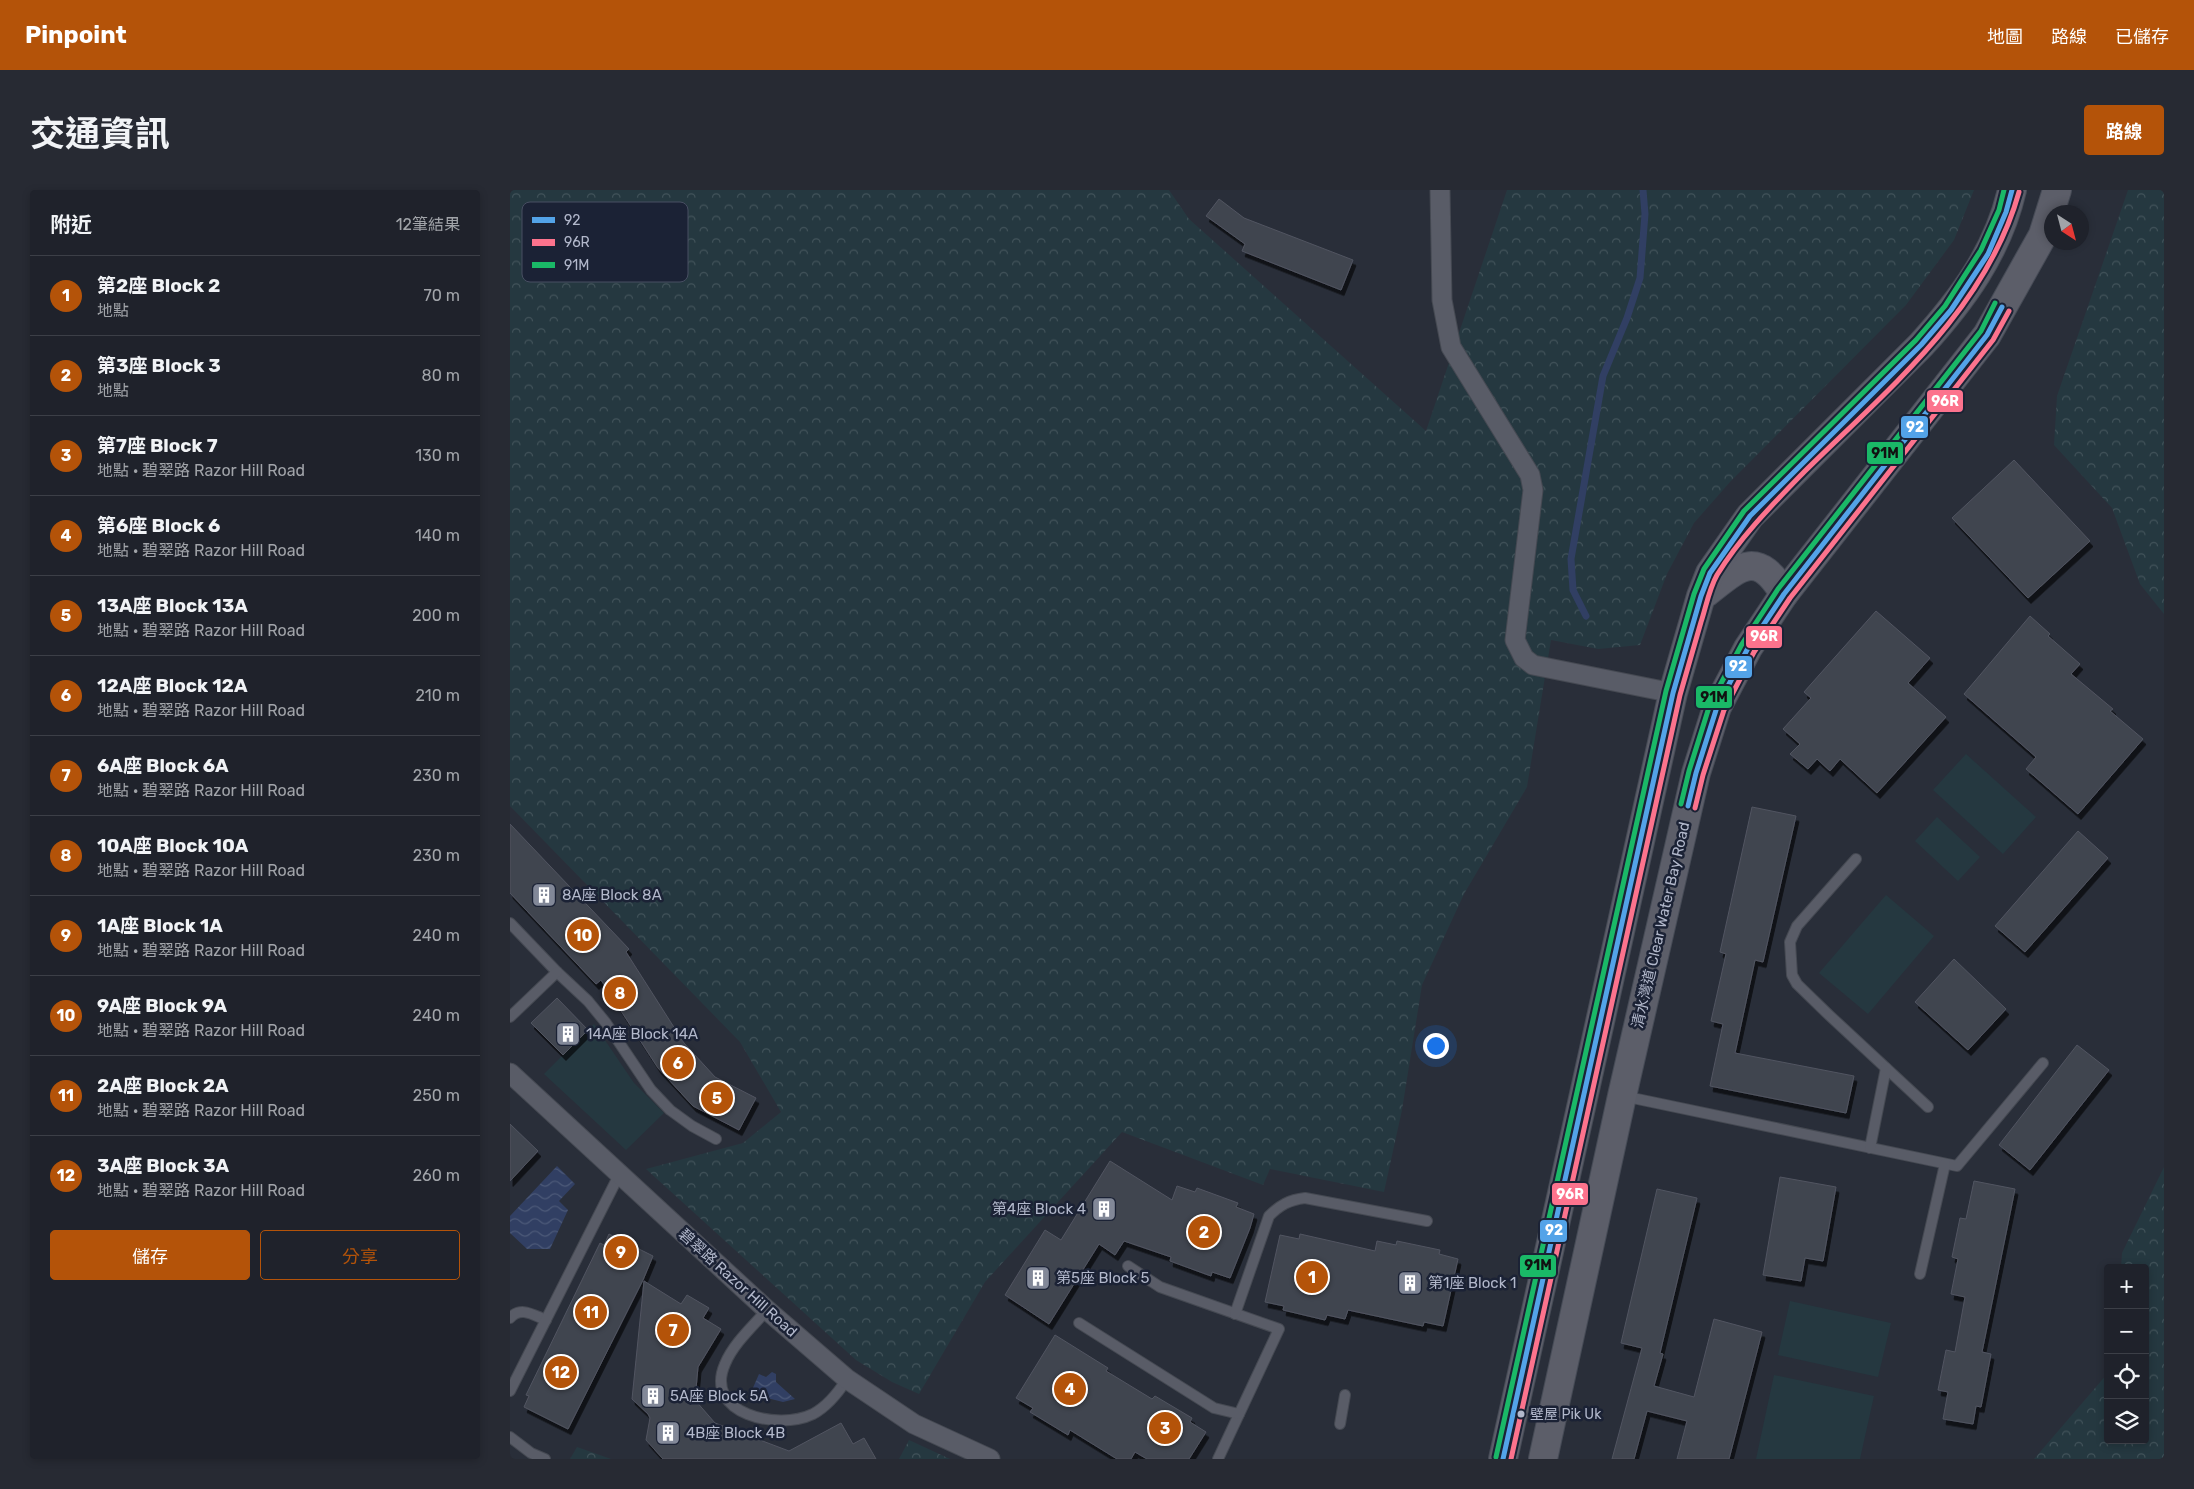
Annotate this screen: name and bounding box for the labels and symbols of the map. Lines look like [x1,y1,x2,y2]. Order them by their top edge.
legend [522,202,688,282]
north arrow [2044,205,2089,250]
text: 92 [564,212,581,229]
text: 96R [564,234,590,251]
text: 91M [564,257,589,274]
line badge: 96R [1926,389,1964,413]
text: 96R [1931,393,1959,410]
line badge: 92 [1900,415,1929,439]
text: 92 [1906,419,1924,436]
line badge: 91M [1866,441,1904,465]
text: 91M [1871,445,1899,462]
line badge: 96R [1745,625,1783,649]
text: 96R [1750,628,1778,645]
line badge: 92 [1724,655,1753,679]
text: 92 [1729,658,1747,675]
line badge: 91M [1695,685,1733,709]
text: 91M [1700,689,1728,706]
street label: 清水灣道 Clear Water Bay Road [1628,820,1694,1030]
building icon: 8A座 Block 8A [531,882,557,908]
place label: 8A座 Block 8A [562,886,662,904]
pin: 10 [567,916,599,954]
pin: 8 [604,974,636,1012]
building icon: 14A座 Block 14A [555,1021,581,1047]
place label: 14A座 Block 14A [586,1025,698,1043]
your location [1423,1033,1449,1059]
pin: 6 [662,1044,694,1082]
pin: 5 [701,1079,733,1117]
line badge: 96R [1551,1182,1589,1206]
text: 96R [1556,1186,1584,1203]
building icon: 第4座 Block 4 [1091,1196,1117,1222]
place label: 第4座 Block 4 [992,1200,1086,1218]
pin: 2 [1188,1213,1220,1251]
line badge: 92 [1539,1219,1568,1243]
text: 92 [1545,1222,1563,1239]
street label: 碧翠路 Razor Hill Road [675,1225,801,1341]
pin: 9 [605,1233,637,1271]
line badge: 91M [1519,1254,1557,1278]
text: 91M [1524,1257,1552,1274]
pin: 1 [1296,1258,1328,1296]
building icon: 第5座 Block 5 [1025,1265,1051,1291]
place label: 第5座 Block 5 [1056,1269,1149,1287]
building icon: 第1座 Block 1 [1397,1270,1423,1296]
place label: 第1座 Block 1 [1428,1274,1516,1292]
pin: 11 [575,1293,607,1331]
pin: 7 [657,1311,689,1349]
pin: 12 [545,1353,577,1391]
pin: 4 [1054,1370,1086,1408]
building icon: 5A座 Block 5A [640,1383,666,1409]
place label: 5A座 Block 5A [670,1387,768,1405]
place label: 壁屋 Pik Uk [1530,1406,1602,1423]
pin: 3 [1149,1409,1181,1447]
marker: 壁屋 Pik Uk [1516,1409,1526,1419]
building icon: 4B座 Block 4B [655,1420,681,1446]
place label: 4B座 Block 4B [686,1424,785,1442]

